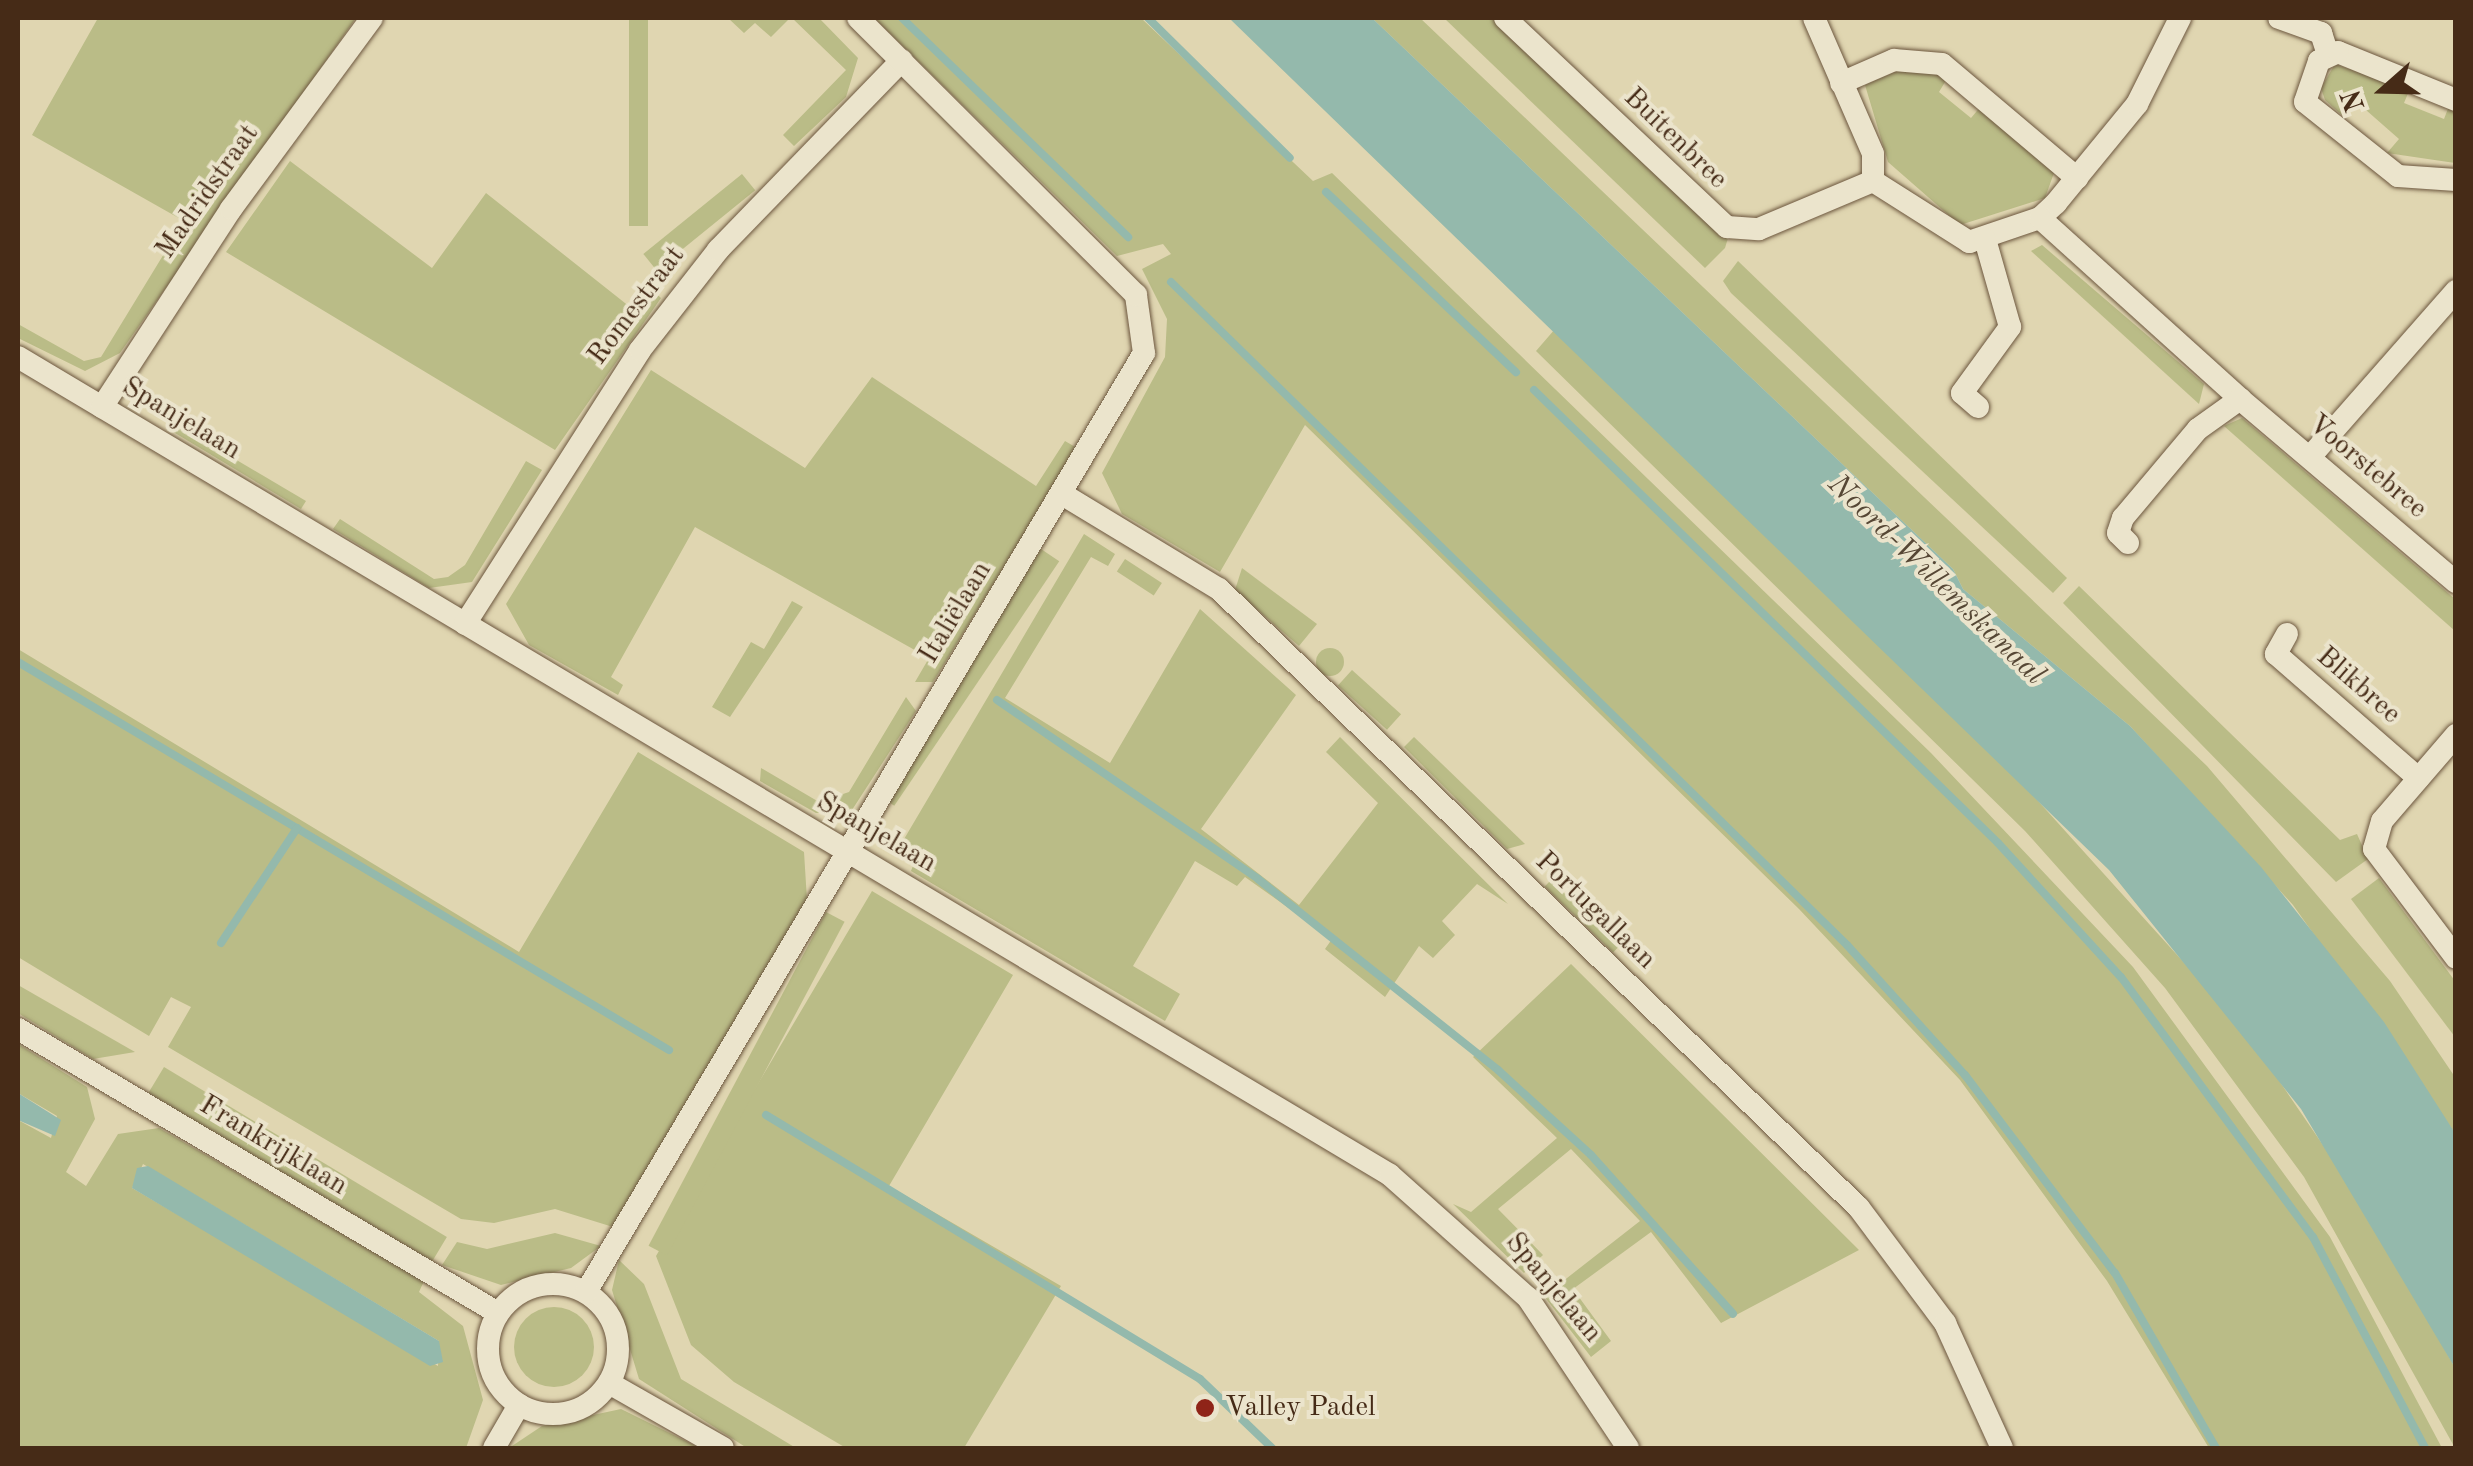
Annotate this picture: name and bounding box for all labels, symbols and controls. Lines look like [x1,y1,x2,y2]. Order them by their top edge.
north arrow [2333,40,2433,140]
street label: Buitenbree [1616,81,1734,197]
text: N [2338,85,2372,115]
street label: Madridstraat [149,118,267,266]
street label: Romestraat [581,240,693,372]
street label: Spanjelaan [115,370,247,468]
street label: Voorstebree [2301,408,2433,526]
water label: Noord-Willemskanaal [1820,467,2052,693]
street label: Italiëlaan [912,556,1000,670]
street label: Blikbree [2309,640,2407,732]
street label: Spanjelaan [810,785,942,881]
street label: Portugallaan [1528,845,1662,977]
street label: Frankrijklaan [193,1089,353,1203]
street label: Spanjelaan [1497,1226,1609,1350]
place label: Valley Padel [1225,1391,1376,1425]
marker: Valley Padel [1194,1397,1216,1419]

